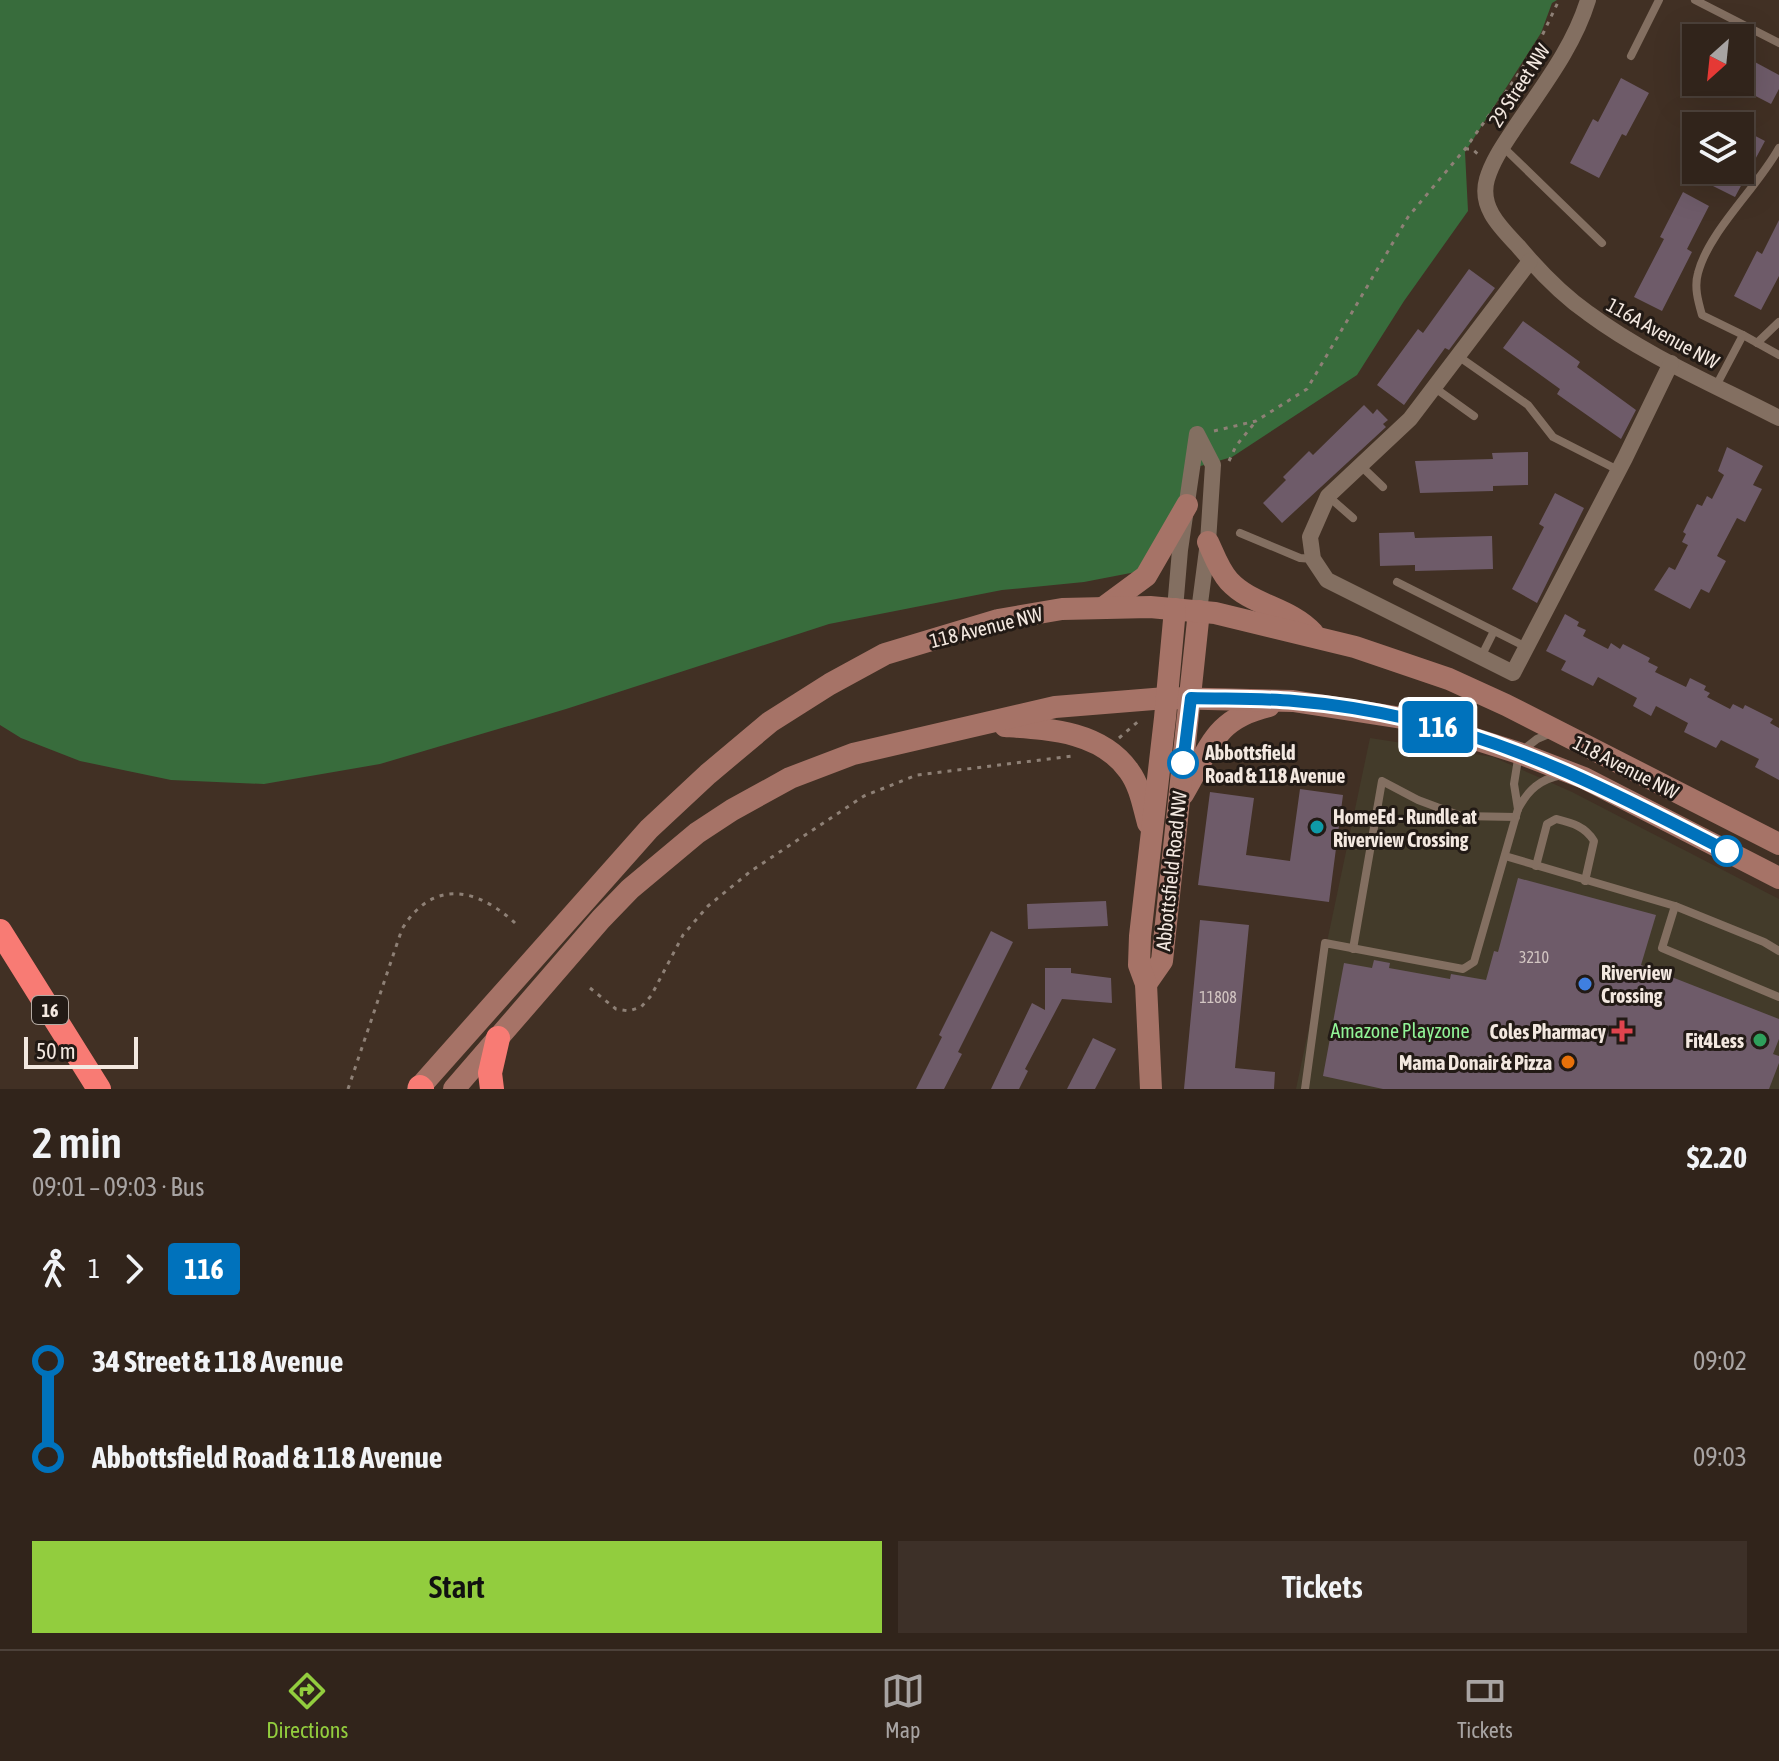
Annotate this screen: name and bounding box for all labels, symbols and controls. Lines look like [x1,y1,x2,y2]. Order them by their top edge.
north arrow [1682,24,1754,96]
map controls [1682,24,1754,184]
street label: 29 Street NW [1484,39,1555,131]
button: layers [1682,112,1754,184]
street label: 116A Avenue NW [1603,293,1724,374]
street label: 118 Avenue NW [927,602,1045,652]
line badge: 116 [1392,701,1484,753]
text: 116 [1418,711,1458,743]
street label: 118 Avenue NW [1569,731,1683,804]
place label: Abbottsfield Road & 118 Avenue [1204,741,1345,787]
marker: Abbottsfield Road & 118 Avenue [1168,748,1198,778]
street label: Abbottsfield Road NW [1151,790,1191,952]
place label: HomeEd - Rundle at Riverview Crossing [1333,805,1477,851]
marker: HomeEd - Rundle at Riverview Crossing [1308,818,1326,836]
unlabelled marker [1712,836,1742,866]
house number: 3210 [1519,948,1549,966]
place label: Riverview Crossing [1601,961,1672,1007]
marker: Riverview Crossing [1576,975,1594,993]
house number: 11808 [1199,988,1237,1006]
road number: 16 [32,996,68,1024]
park label: Amazone Playzone [1330,1019,1470,1042]
place label: Coles Pharmacy [1490,1020,1607,1043]
marker: Coles Pharmacy [1613,1022,1631,1040]
place label: Fit4Less [1685,1029,1744,1052]
marker: Fit4Less [1751,1031,1769,1049]
scale bar [24,1033,138,1069]
text: 50 m [36,1038,76,1064]
place label: Mama Donair & Pizza [1399,1051,1552,1074]
marker: Mama Donair & Pizza [1559,1053,1577,1071]
text: 2 min [32,1117,122,1167]
text: $2.20 [1687,1140,1747,1174]
text: 09:01 – 09:03 · Bus [32,1172,204,1202]
icon: walk [32,1247,76,1291]
icon: forward [112,1247,156,1291]
text: 116 [184,1253,224,1285]
text: 1 [88,1254,100,1284]
text: 34 Street & 118 Avenue [92,1344,343,1378]
text: 09:02 [1693,1346,1747,1376]
text: Abbottsfield Road & 118 Avenue [92,1440,442,1474]
text: 09:03 [1693,1442,1747,1472]
button: Start [32,1541,882,1633]
button: Tickets [898,1541,1747,1633]
tab: Directions [266,1669,348,1743]
tab: Map [881,1669,925,1743]
tab: Tickets [1457,1669,1513,1743]

